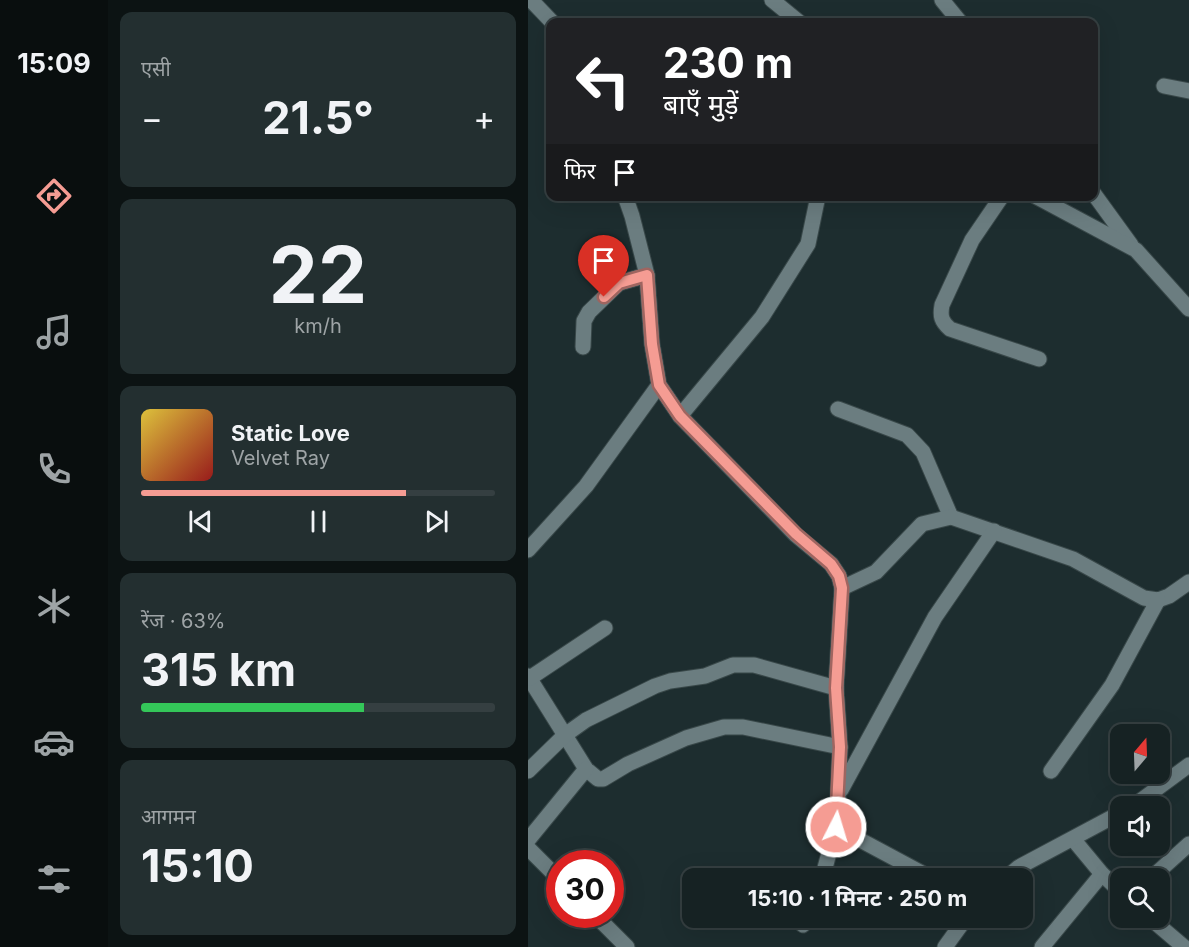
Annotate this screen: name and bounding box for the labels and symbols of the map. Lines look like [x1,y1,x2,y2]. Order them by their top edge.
pin [578,235,629,297]
north arrow [1110,724,1170,784]
position arrow [804,795,868,859]
speed limit sign: 30 [546,850,624,928]

